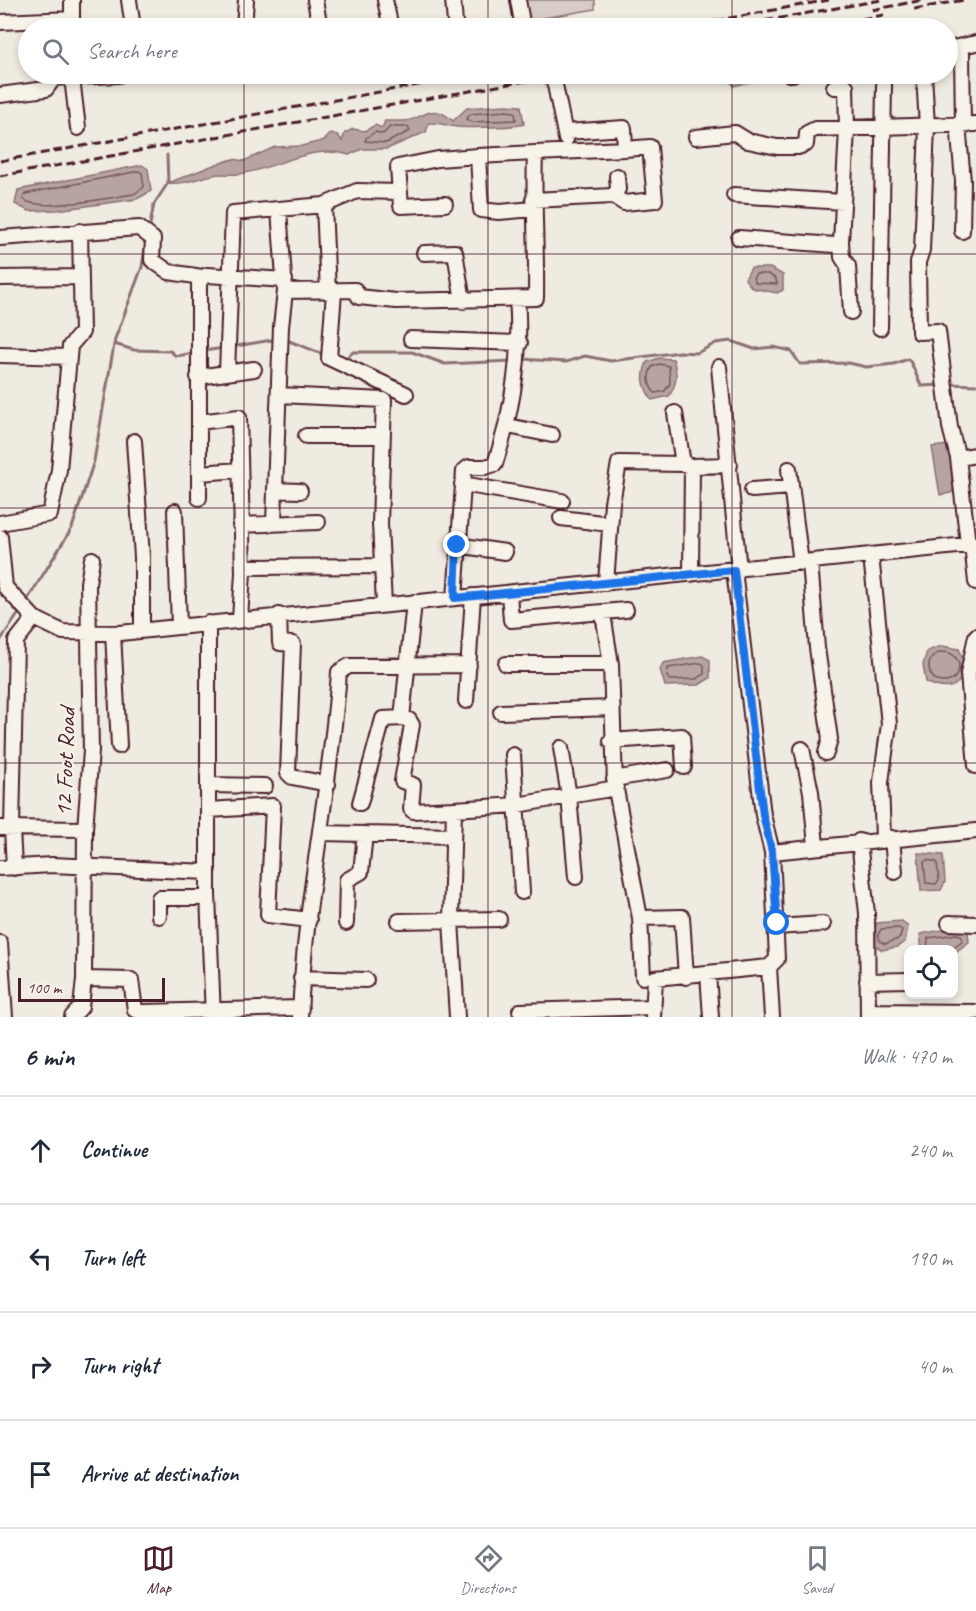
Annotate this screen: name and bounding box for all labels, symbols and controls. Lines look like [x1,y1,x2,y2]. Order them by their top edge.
search box [18,18,958,84]
icon: search [39,35,72,68]
text: Search here [87,37,177,65]
route end [443,531,469,557]
street label: 12 Foot Road [48,704,82,817]
route start [763,909,789,935]
map controls [904,945,958,999]
button: locate [904,945,958,999]
scale bar [18,975,165,1002]
text: 100 m [27,978,61,998]
text: 6 min [24,1040,74,1073]
text: Walk · 470 m [862,1044,952,1069]
icon: ahead [24,1134,57,1167]
text: Continue [81,1136,147,1164]
text: 240 m [909,1138,952,1163]
icon: left [24,1242,57,1275]
text: Turn left [81,1244,145,1272]
text: 190 m [909,1246,952,1271]
icon: right [24,1350,57,1383]
text: Turn right [81,1352,158,1380]
text: 40 m [918,1354,952,1379]
icon: arrive [24,1458,57,1491]
text: Arrive at destination [81,1460,238,1488]
tab: Map [142,1542,175,1598]
tab: Directions [460,1542,516,1598]
tab: Saved [801,1542,834,1598]

